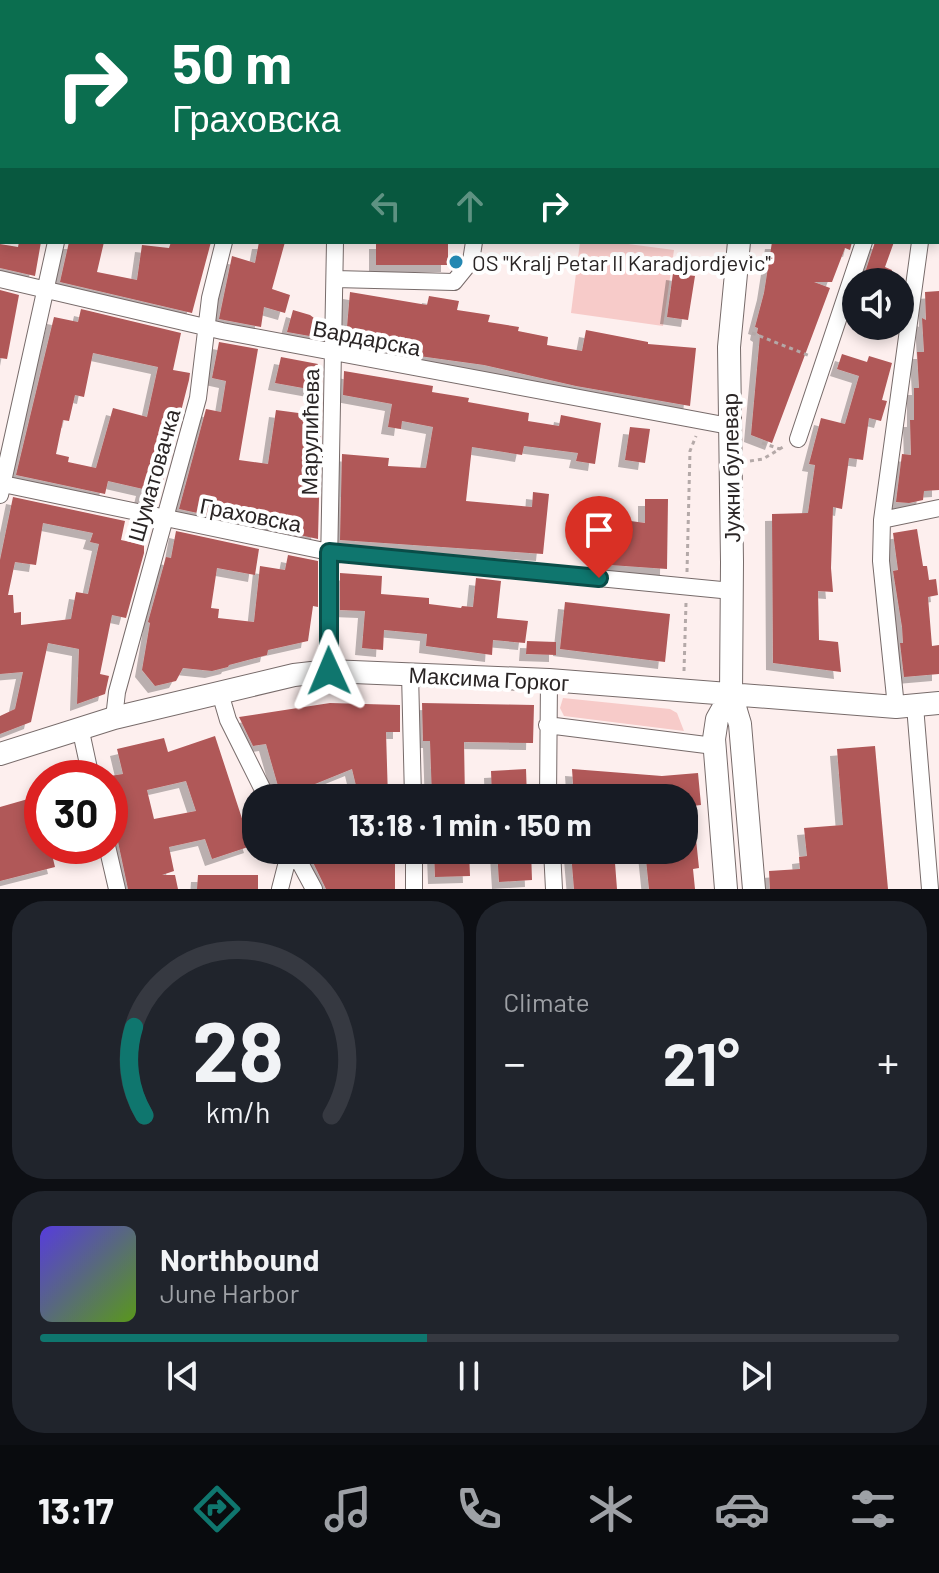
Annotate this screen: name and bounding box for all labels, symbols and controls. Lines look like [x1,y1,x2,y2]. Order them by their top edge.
text: 50 m [172,28,292,95]
icon: right [40,32,144,136]
text: Граховска [172,96,340,139]
icon: left [364,184,408,228]
icon: ahead [448,184,492,228]
icon: right [532,184,576,228]
place label: OS "Kralj Petar II Karadjordjevic" [472,249,771,275]
marker: OS "Kralj Petar II Karadjordjevic" [447,253,465,271]
map controls [842,268,914,340]
button: sound [842,268,914,340]
street label: Вардарска [311,314,424,361]
street label: Марулићева [295,368,324,496]
street label: Јужни булевар [716,393,745,543]
street label: Шуматовачка [122,405,186,545]
street label: Граховска [198,491,305,538]
pin [565,496,633,578]
icon: arrive [577,508,621,552]
position arrow [287,629,371,713]
street label: Максима Горког [408,661,570,696]
speed limit sign: 30 [24,760,128,864]
text: 13:18 · 1 min · 150 m [348,806,592,842]
text: Climate [504,986,590,1017]
text: 28 [192,999,284,1099]
text: 21° [663,1026,740,1098]
text: − [504,1035,526,1088]
text: + [877,1035,899,1088]
text: km/h [205,1094,270,1129]
text: Northbound [160,1241,319,1277]
text: June Harbor [160,1277,299,1308]
icon: previous [161,1354,205,1398]
icon: pause [447,1354,491,1398]
icon: next [734,1354,778,1398]
icon: directions [189,1481,245,1537]
icon: music [320,1481,376,1537]
icon: phone [451,1481,507,1537]
icon: climate [583,1481,639,1537]
icon: car [714,1481,770,1537]
icon: filters [845,1481,901,1537]
text: 13:17 [38,1488,114,1531]

